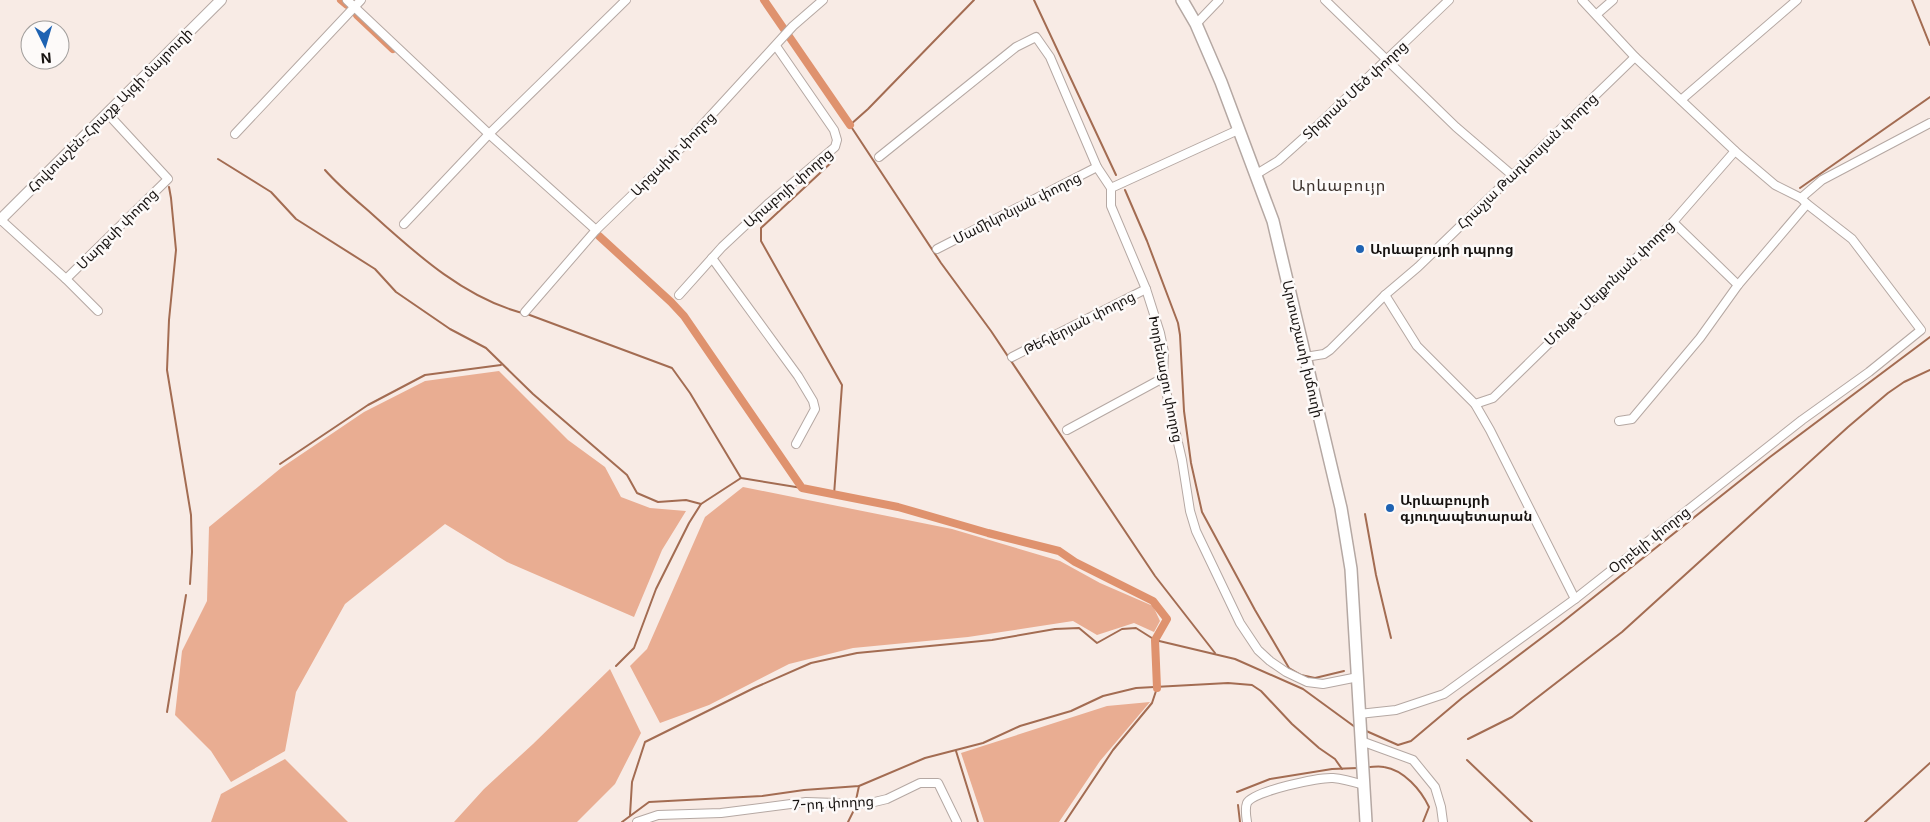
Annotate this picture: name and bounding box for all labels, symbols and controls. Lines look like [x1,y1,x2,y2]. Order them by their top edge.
north arrow [20,20,70,70]
street label: Հովտաշեն-Հրաշք Այգի մայրուղի [24,24,195,195]
street label: Տիգրան Մեծ փողոց [1299,37,1410,143]
text: N [40,50,52,67]
street label: Հրաչյա Թադևոսյան փողոց [1453,89,1600,232]
street label: Արցախի փողոց [627,108,718,199]
street label: Արաբոյի փողոց [740,145,835,231]
street label: Մամիկոնյան փողոց [950,168,1083,247]
district label: Արևաբույր [1292,175,1386,195]
street label: Մարքսի փողոց [73,185,161,273]
street label: Մոնթե Մելքոնյան փողոց [1540,216,1677,349]
place label: Արևաբույրի դպրոց [1370,240,1514,257]
marker: Արևաբույրի դպրոց [1354,243,1366,255]
street label: Արտաշատի խճուղի [1279,278,1328,419]
street label: Թեհլերյան փողոց [1020,287,1137,358]
street label: Խորենացու փողոց [1146,314,1187,444]
place label: Արևաբույրի գյուղապետարան [1400,491,1532,524]
marker: Արևաբույրի գյուղապետարան [1384,502,1396,514]
street label: Օրբելի փողոց [1605,503,1693,577]
street label: 7-րդ փողոց [792,792,874,813]

